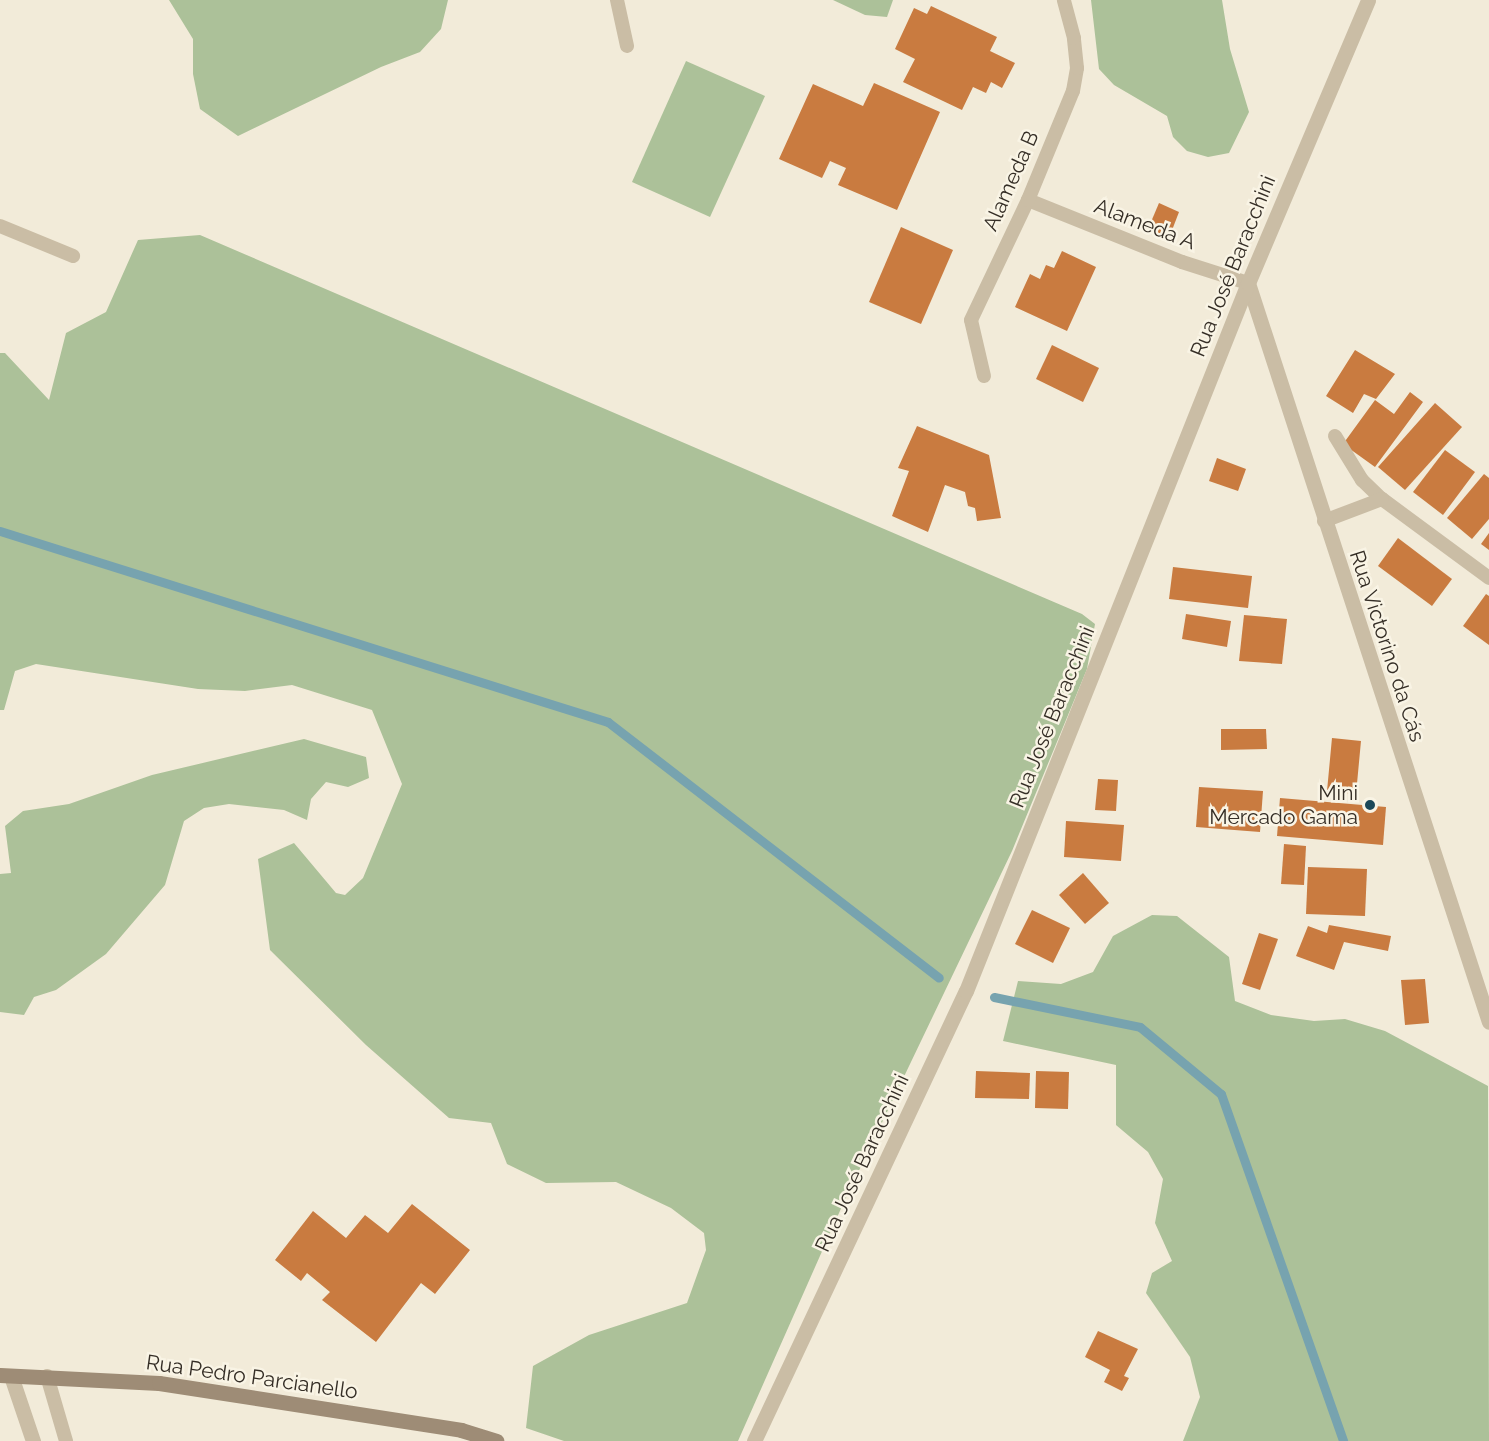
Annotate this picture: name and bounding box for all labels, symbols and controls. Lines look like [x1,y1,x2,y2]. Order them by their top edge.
street label: Alameda B [978,127,1044,235]
street label: Rua José Baracchini [1185,171,1281,361]
street label: Alameda A [1091,193,1199,255]
street label: Rua Victorino da Cás [1344,547,1430,745]
street label: Rua José Baracchini [1004,622,1100,812]
place label: Mini Mercado Gama [1209,780,1358,830]
marker: Mini Mercado Gama [1363,798,1377,812]
street label: Rua José Baracchini [810,1070,914,1256]
street label: Rua Pedro Parcianello [145,1350,359,1404]

